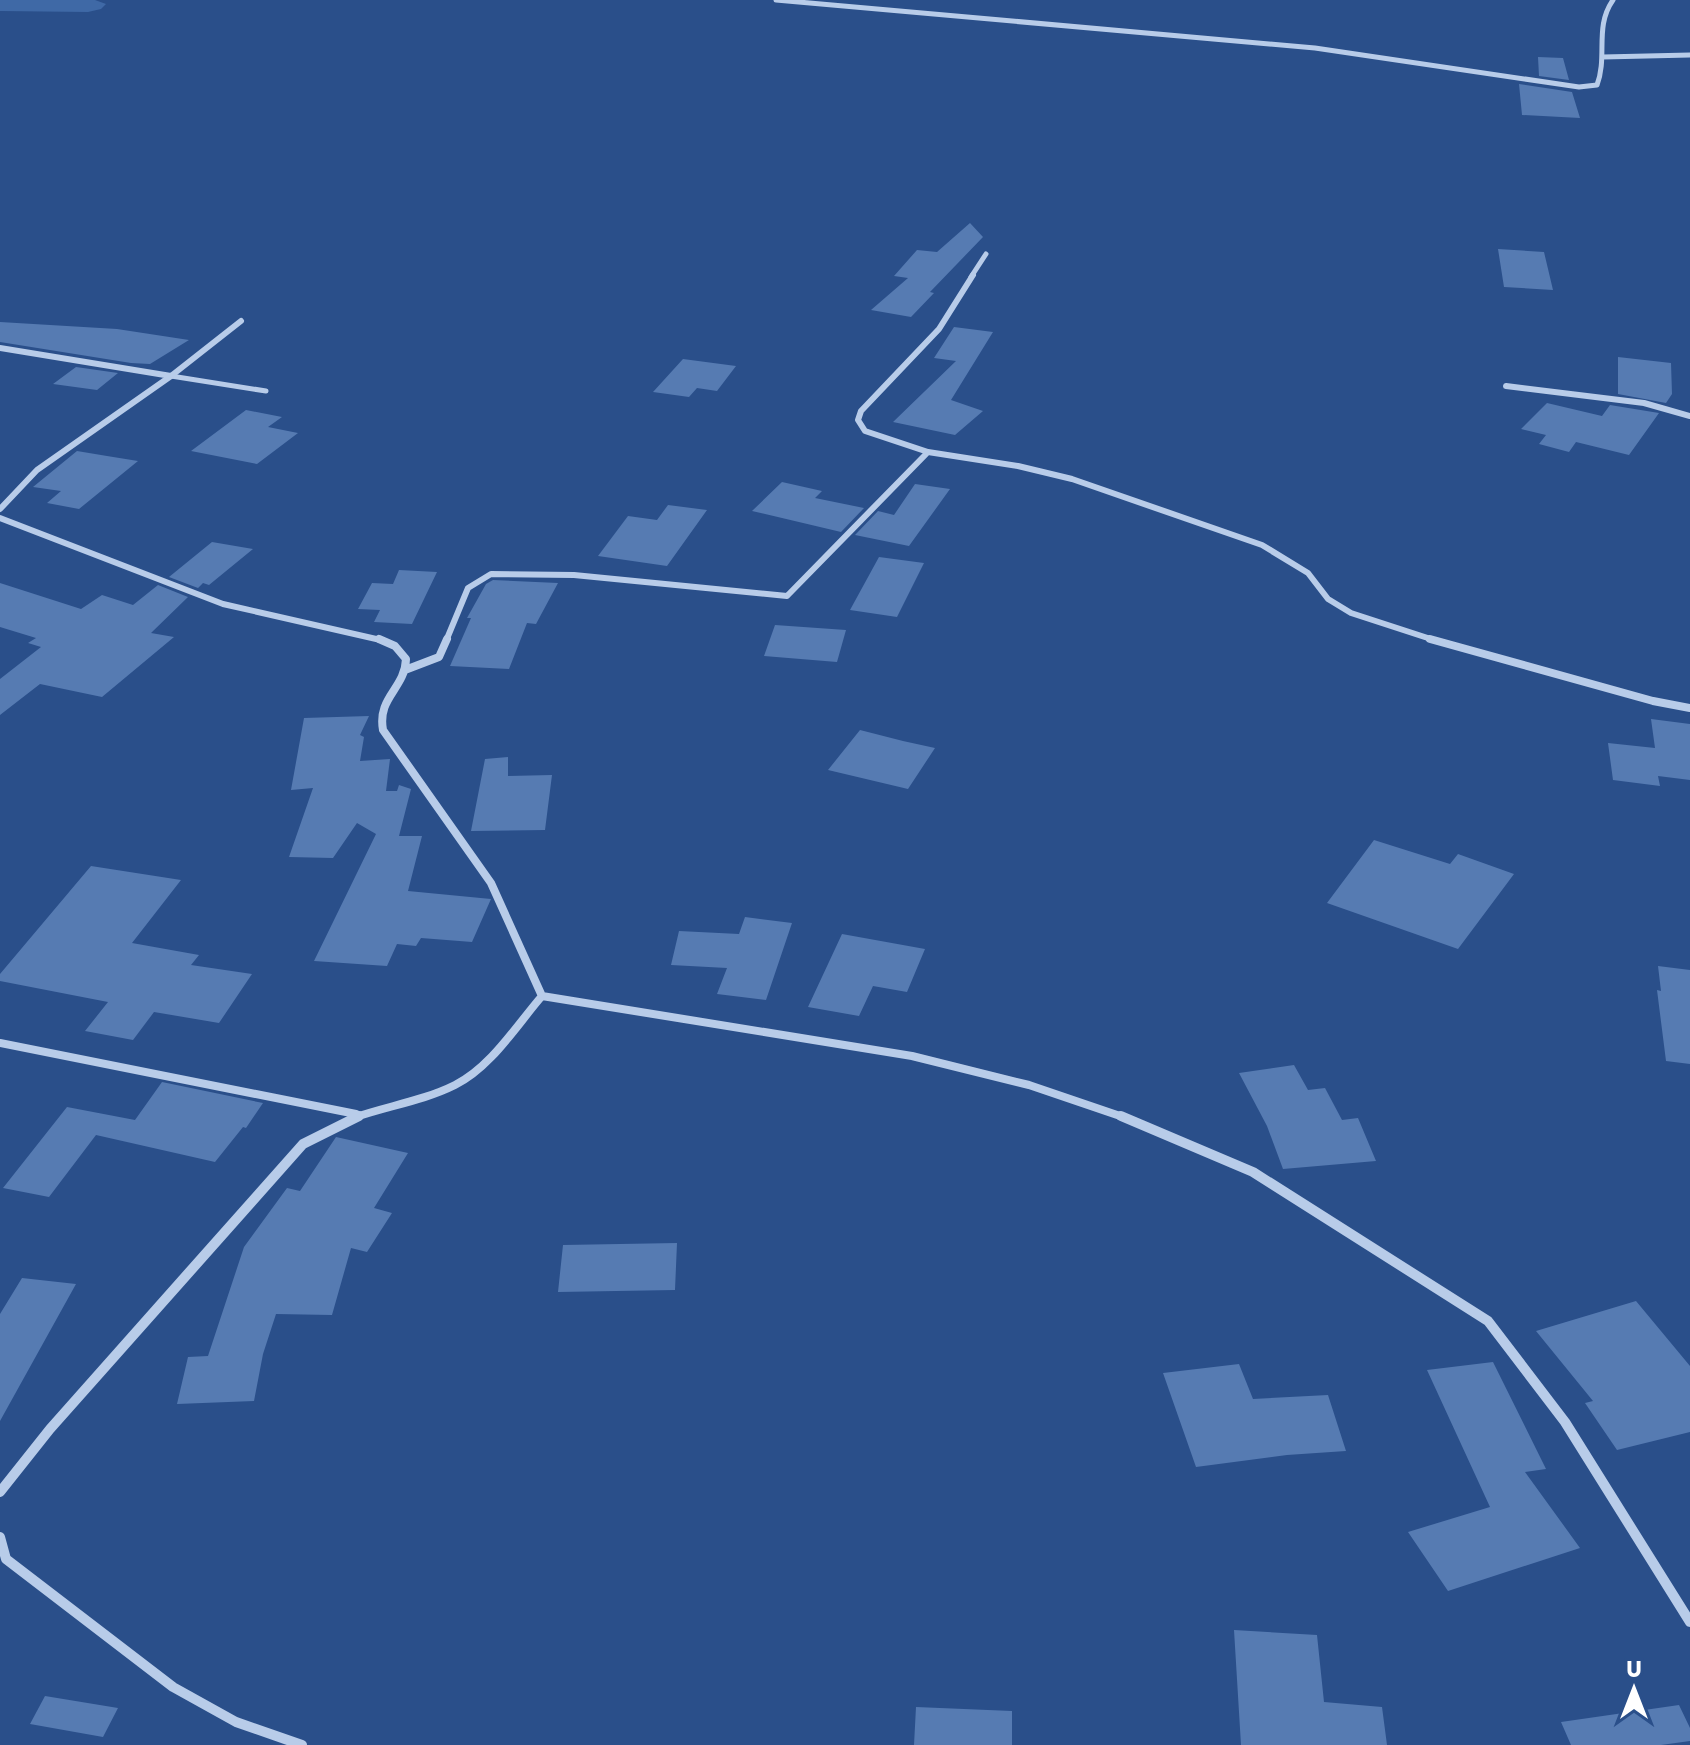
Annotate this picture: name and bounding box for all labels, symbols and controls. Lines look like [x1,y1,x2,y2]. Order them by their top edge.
north arrow [1594,1649,1674,1729]
text: U [1626,1654,1642,1685]

